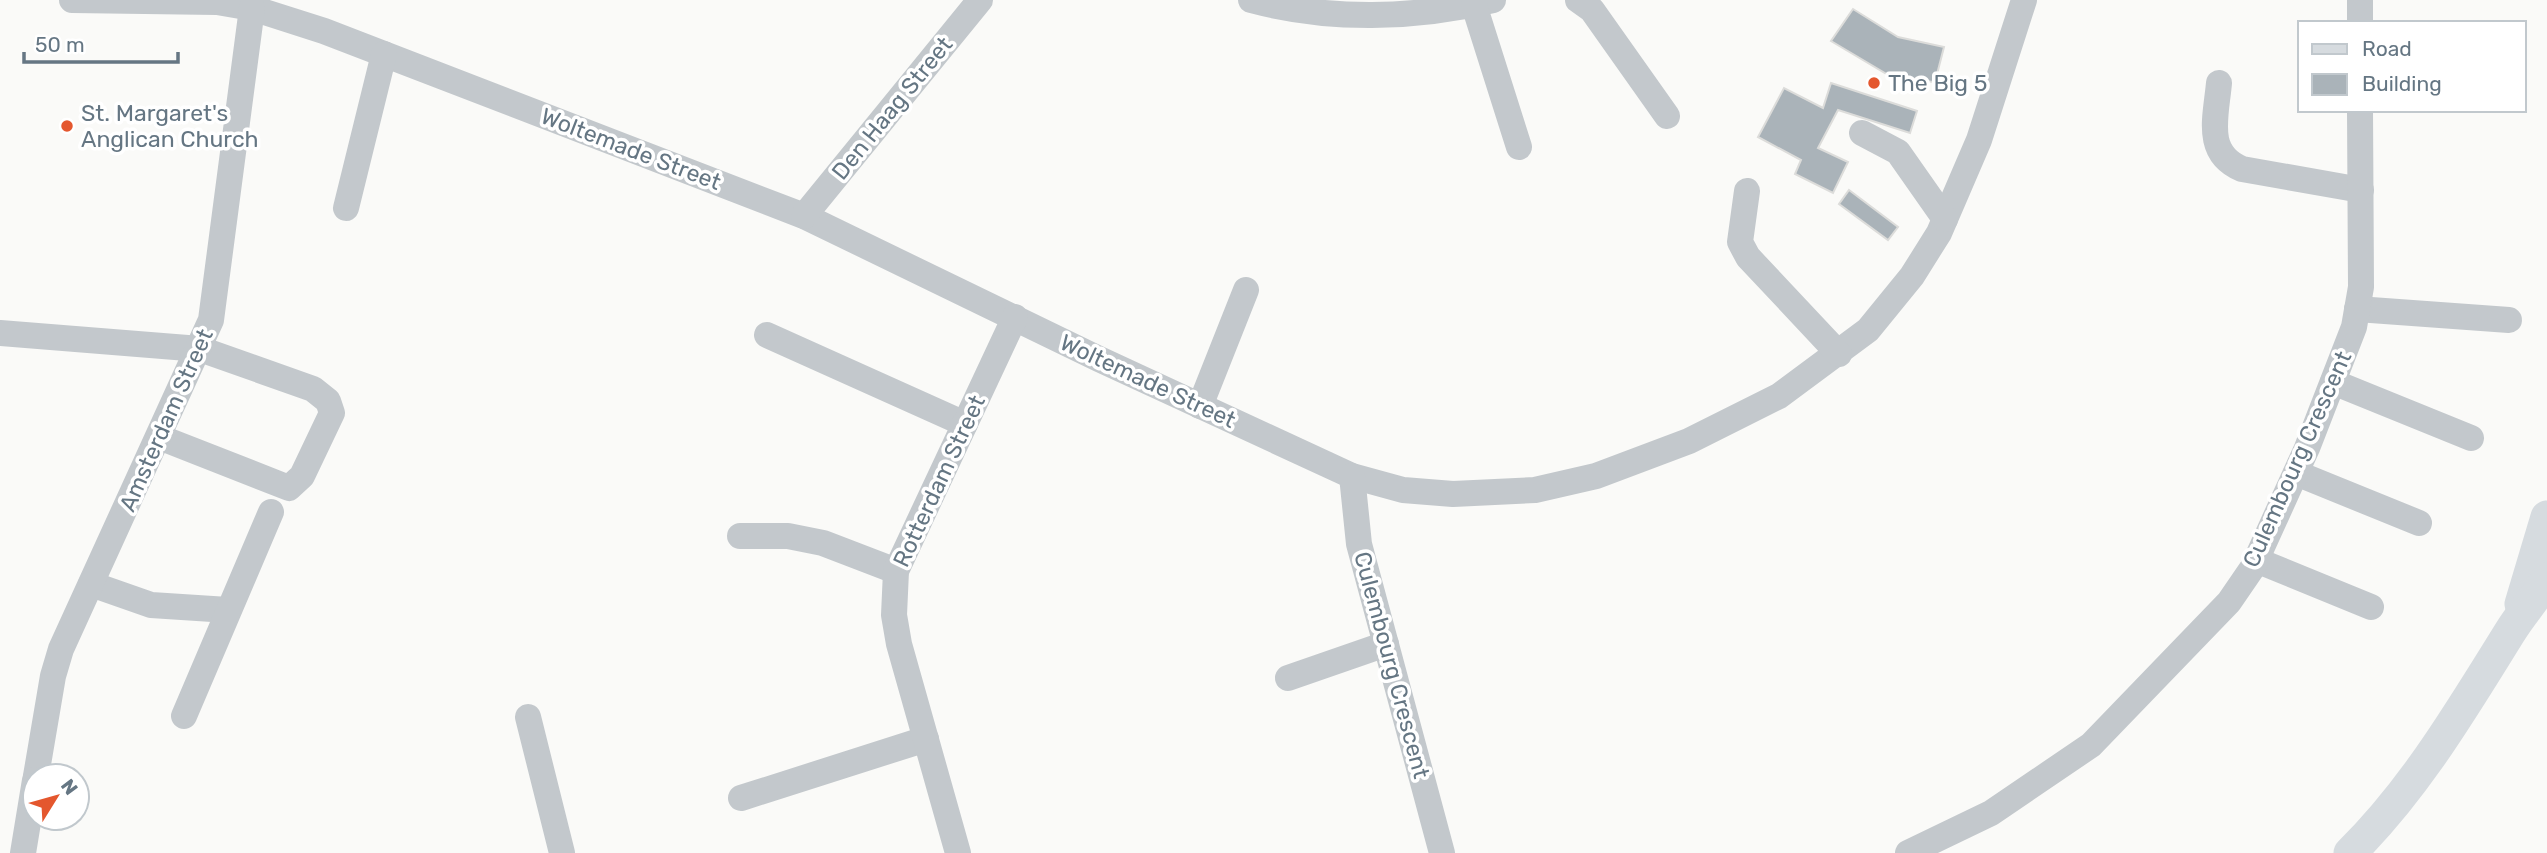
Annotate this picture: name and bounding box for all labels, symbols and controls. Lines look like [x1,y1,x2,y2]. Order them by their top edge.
scale bar [24,21,178,65]
legend [2298,21,2526,112]
street label: Den Haag Street [826,31,958,185]
text: 50 m [35,32,85,57]
text: Road [2362,36,2412,61]
place label: The Big 5 [1888,69,1987,97]
text: Building [2362,71,2442,96]
marker: The Big 5 [1866,75,1882,91]
place label: St. Margaret's Anglican Church [81,99,259,153]
street label: Woltemade Street [537,102,725,196]
marker: St. Margaret's Anglican Church [59,118,75,134]
street label: Amsterdam Street [113,324,219,516]
street label: Woltemade Street [1056,328,1240,434]
street label: Culembourg Crescent [2237,347,2357,571]
street label: Rotterdam Street [887,391,991,571]
street label: Culembourg Crescent [1348,549,1436,781]
north arrow [21,762,91,832]
text: N [56,775,82,799]

